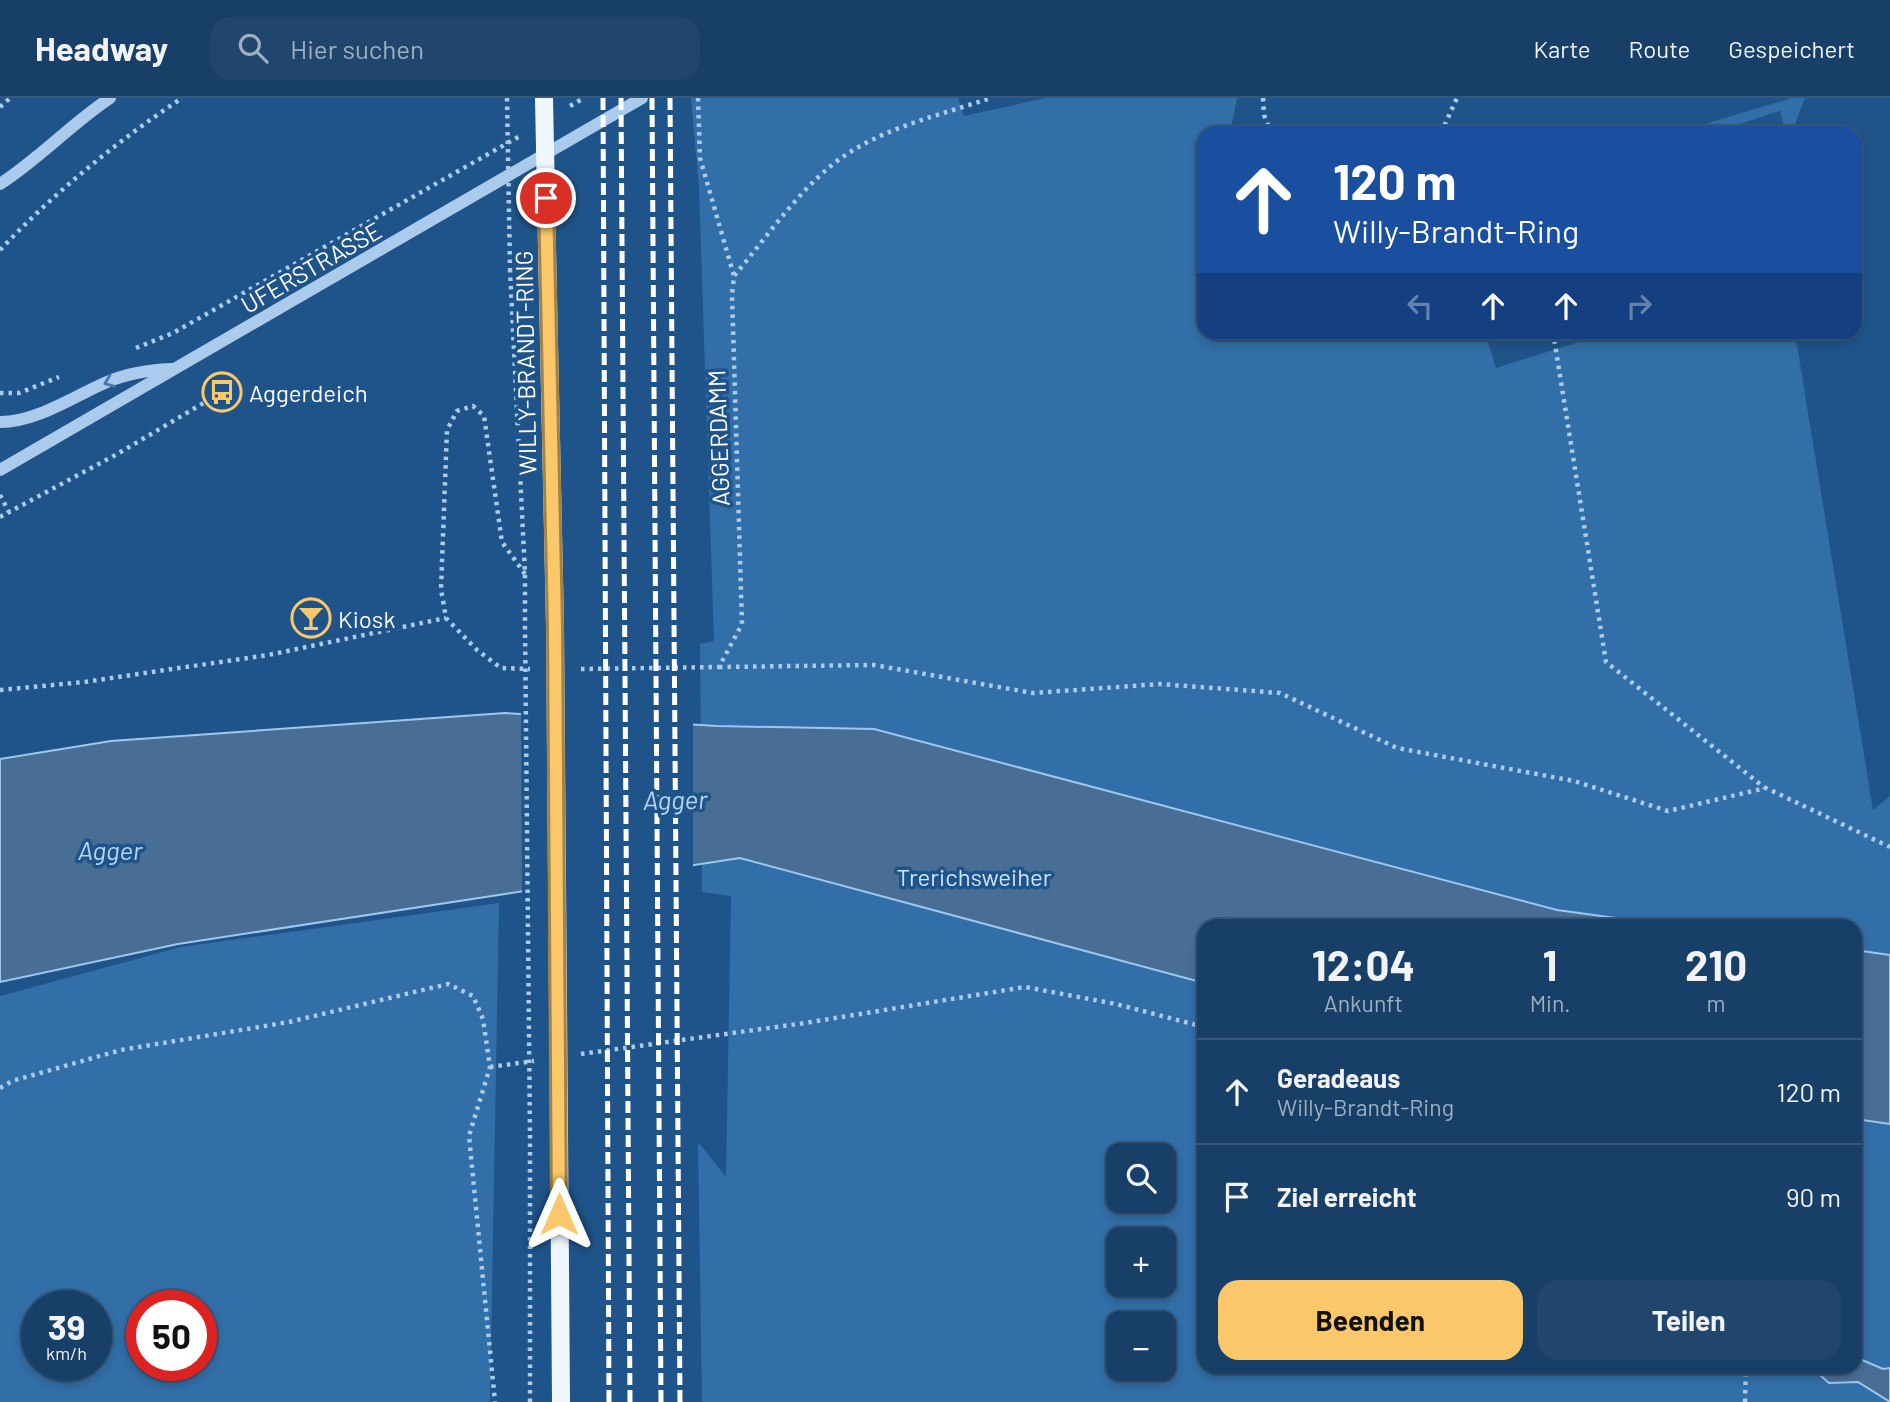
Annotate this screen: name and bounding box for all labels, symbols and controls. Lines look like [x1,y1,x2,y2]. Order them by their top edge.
search box [210,17,700,80]
text: Headway [35,28,168,68]
icon: search [234,29,272,67]
text: Hier suchen [290,33,424,64]
text: Karte [1533,34,1591,63]
text: Route [1629,34,1690,63]
text: Gespeichert [1728,34,1855,63]
text: 120 m [1333,151,1456,210]
icon: ahead [1218,154,1309,245]
pin [516,168,576,228]
icon: arrive [527,179,565,217]
text: Willy-Brandt-Ring [1333,211,1579,249]
street label: UFERSTRASSE [236,215,386,319]
street label: WILLY-BRANDT-RING [509,250,541,476]
icon: left [1401,287,1439,325]
icon: ahead [1474,287,1512,325]
icon: ahead [1547,287,1585,325]
icon: right [1620,287,1658,325]
street label: AGGERDAMM [701,369,735,507]
bus stop icon: Aggerdeich [201,371,243,413]
one-way arrow [103,374,115,388]
place label: Aggerdeich [249,378,368,407]
bar icon: Kiosk [290,597,332,639]
place label: Kiosk [338,604,395,633]
water label: Agger [643,783,708,815]
water label: Agger [78,834,143,865]
park label: Trerichsweiher [897,862,1052,891]
text: 12:04 [1312,939,1415,989]
text: 1 [1543,939,1557,989]
text: 210 [1685,939,1747,989]
text: Ankunft [1324,989,1403,1017]
text: Min. [1530,989,1570,1017]
text: m [1707,989,1726,1017]
text: Geradeaus [1277,1062,1400,1093]
icon: ahead [1218,1073,1256,1111]
text: 120 m [1777,1076,1841,1107]
text: Willy-Brandt-Ring [1277,1093,1454,1121]
map controls [1106,1143,1176,1381]
button: search [1106,1143,1176,1213]
position arrow [522,1177,596,1251]
icon: arrive [1218,1178,1256,1216]
text: Ziel erreicht [1277,1181,1417,1212]
text: 90 m [1786,1181,1841,1212]
button: + [1106,1227,1176,1297]
button: Beenden [1218,1280,1523,1360]
button: Teilen [1537,1280,1841,1360]
speed limit sign: 50 [126,1290,217,1381]
text: 39 [48,1305,85,1347]
button: − [1106,1311,1176,1381]
text: km/h [46,1342,87,1364]

